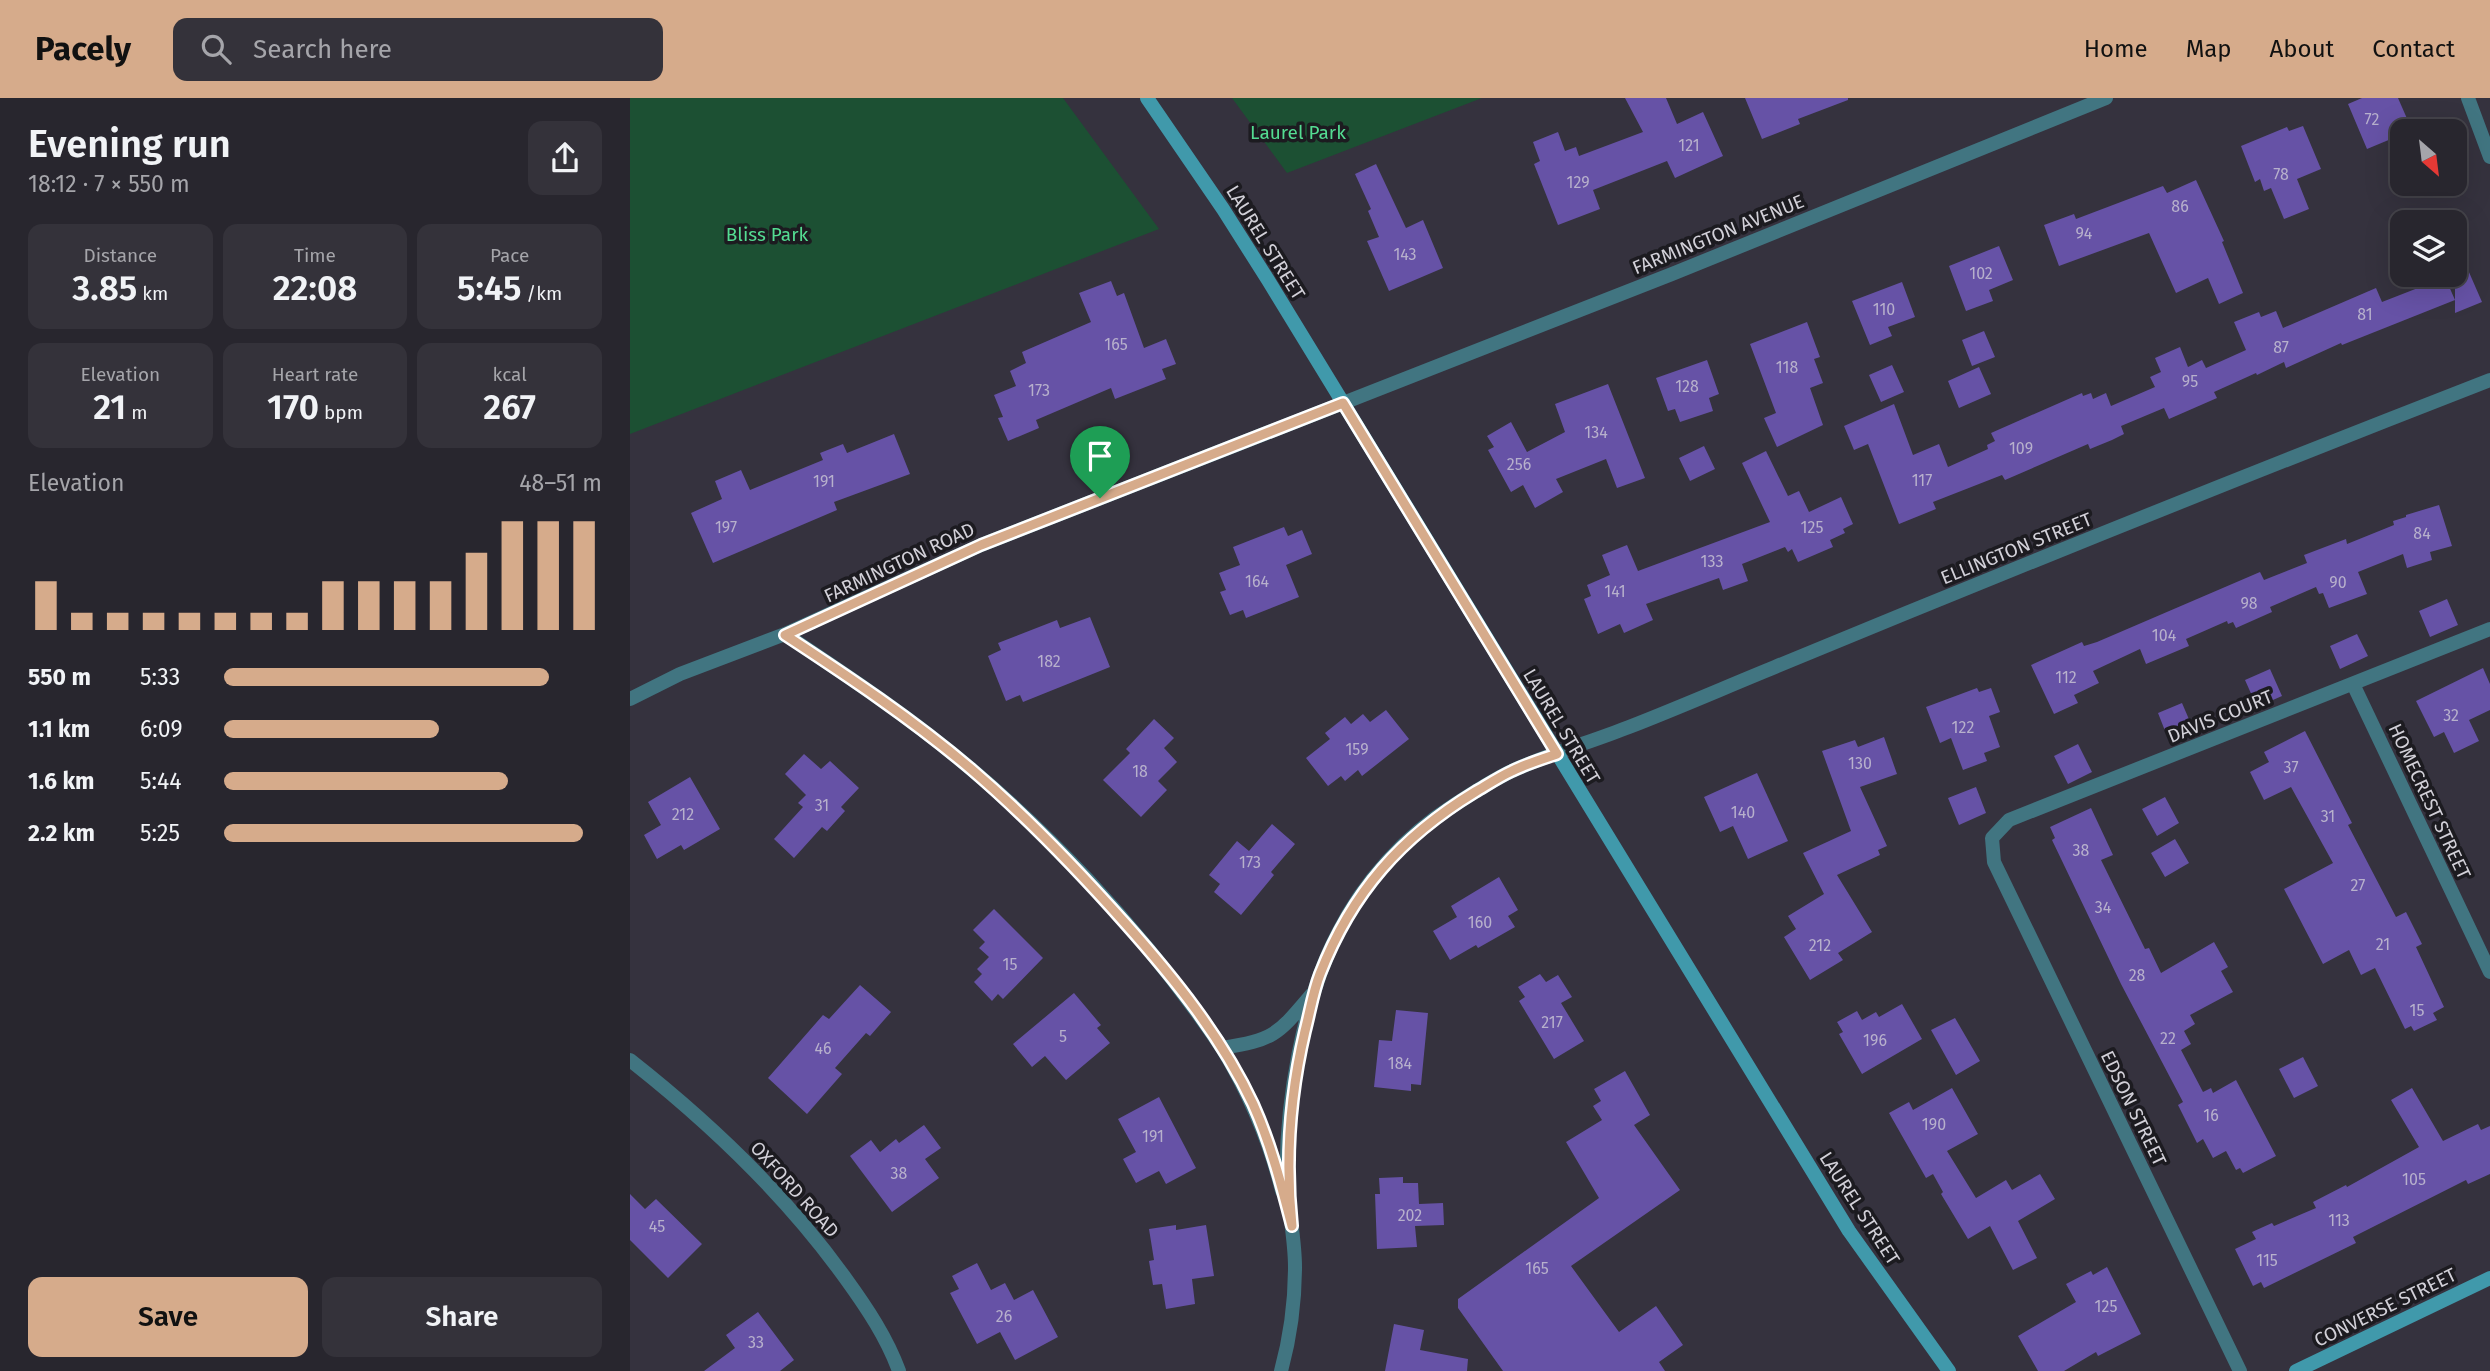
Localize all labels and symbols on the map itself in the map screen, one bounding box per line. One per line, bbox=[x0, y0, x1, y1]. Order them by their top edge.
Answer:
house number: 72 bbox=[2365, 110, 2379, 129]
north arrow bbox=[2390, 119, 2468, 196]
park label: Laurel Park bbox=[1250, 121, 1346, 144]
house number: 121 bbox=[1678, 136, 1700, 155]
house number: 78 bbox=[2273, 165, 2289, 184]
house number: 129 bbox=[1566, 173, 1590, 192]
street label: LAUREL STREET bbox=[1221, 181, 1310, 304]
street label: FARMINGTON AVENUE bbox=[1629, 189, 1807, 279]
house number: 86 bbox=[2171, 197, 2189, 216]
park label: Bliss Park bbox=[726, 223, 808, 246]
house number: 94 bbox=[2076, 224, 2093, 243]
house number: 143 bbox=[1393, 245, 1417, 264]
house number: 102 bbox=[1969, 264, 1993, 283]
house number: 110 bbox=[1873, 300, 1895, 319]
house number: 81 bbox=[2357, 305, 2373, 324]
house number: 165 bbox=[1104, 335, 1128, 354]
house number: 87 bbox=[2273, 338, 2289, 357]
house number: 118 bbox=[1776, 358, 1798, 377]
house number: 95 bbox=[2182, 372, 2198, 391]
house number: 128 bbox=[1675, 377, 1699, 396]
house number: 173 bbox=[1028, 381, 1050, 400]
house number: 134 bbox=[1584, 423, 1608, 442]
pin bbox=[1070, 426, 1130, 498]
house number: 109 bbox=[2009, 439, 2033, 458]
house number: 256 bbox=[1507, 455, 1531, 474]
house number: 117 bbox=[1912, 471, 1932, 490]
house number: 191 bbox=[813, 472, 835, 491]
street label: ELLINGTON STREET bbox=[1937, 508, 2095, 589]
street label: FARMINGTON ROAD bbox=[820, 517, 978, 607]
house number: 197 bbox=[715, 518, 737, 537]
house number: 125 bbox=[1801, 518, 1823, 537]
house number: 84 bbox=[2413, 524, 2431, 543]
house number: 133 bbox=[1701, 552, 1723, 571]
house number: 164 bbox=[1245, 572, 1269, 591]
house number: 90 bbox=[2329, 573, 2347, 592]
house number: 141 bbox=[1604, 582, 1626, 601]
house number: 98 bbox=[2240, 594, 2258, 613]
house number: 104 bbox=[2152, 626, 2177, 645]
house number: 182 bbox=[1037, 652, 1061, 671]
street label: LAUREL STREET bbox=[1518, 664, 1605, 788]
house number: 112 bbox=[2055, 668, 2077, 687]
street label: DAVIS COURT bbox=[2164, 685, 2276, 748]
house number: 32 bbox=[2443, 706, 2459, 725]
house number: 122 bbox=[1952, 718, 1974, 737]
street label: HOMECREST STREET bbox=[2383, 720, 2476, 883]
house number: 159 bbox=[1345, 740, 1369, 759]
house number: 130 bbox=[1848, 754, 1872, 773]
house number: 37 bbox=[2283, 758, 2299, 777]
house number: 18 bbox=[1132, 762, 1148, 781]
house number: 31 bbox=[815, 796, 829, 815]
house number: 140 bbox=[1731, 803, 1755, 822]
house number: 212 bbox=[672, 805, 694, 824]
house number: 31 bbox=[2321, 807, 2335, 826]
house number: 38 bbox=[2073, 841, 2090, 860]
house number: 173 bbox=[1239, 853, 1261, 872]
house number: 27 bbox=[2351, 876, 2365, 895]
house number: 34 bbox=[2095, 898, 2112, 917]
house number: 160 bbox=[1468, 913, 1492, 932]
house number: 21 bbox=[2376, 935, 2390, 954]
house number: 212 bbox=[1809, 936, 1831, 955]
house number: 15 bbox=[1003, 955, 1017, 974]
house number: 28 bbox=[2129, 966, 2146, 985]
house number: 15 bbox=[2410, 1001, 2424, 1020]
house number: 217 bbox=[1541, 1013, 1563, 1032]
house number: 5 bbox=[1059, 1027, 1067, 1046]
house number: 22 bbox=[2160, 1029, 2176, 1048]
house number: 196 bbox=[1863, 1031, 1887, 1050]
house number: 46 bbox=[814, 1039, 832, 1058]
street label: EDSON STREET bbox=[2096, 1047, 2171, 1170]
house number: 184 bbox=[1388, 1054, 1413, 1073]
house number: 16 bbox=[2203, 1106, 2219, 1125]
house number: 190 bbox=[1922, 1115, 1946, 1134]
house number: 191 bbox=[1142, 1127, 1164, 1146]
street label: OXFORD ROAD bbox=[745, 1137, 844, 1242]
street label: LAUREL STREET bbox=[1814, 1147, 1905, 1269]
house number: 38 bbox=[891, 1164, 908, 1183]
house number: 105 bbox=[2402, 1170, 2426, 1189]
house number: 202 bbox=[1398, 1206, 1422, 1225]
house number: 113 bbox=[2328, 1211, 2350, 1230]
house number: 45 bbox=[649, 1217, 665, 1236]
house number: 115 bbox=[2256, 1251, 2278, 1270]
house number: 165 bbox=[1525, 1259, 1549, 1278]
street label: CONVERSE STREET bbox=[2310, 1263, 2460, 1352]
house number: 125 bbox=[2095, 1297, 2117, 1316]
house number: 26 bbox=[996, 1307, 1012, 1326]
house number: 33 bbox=[748, 1333, 764, 1352]

